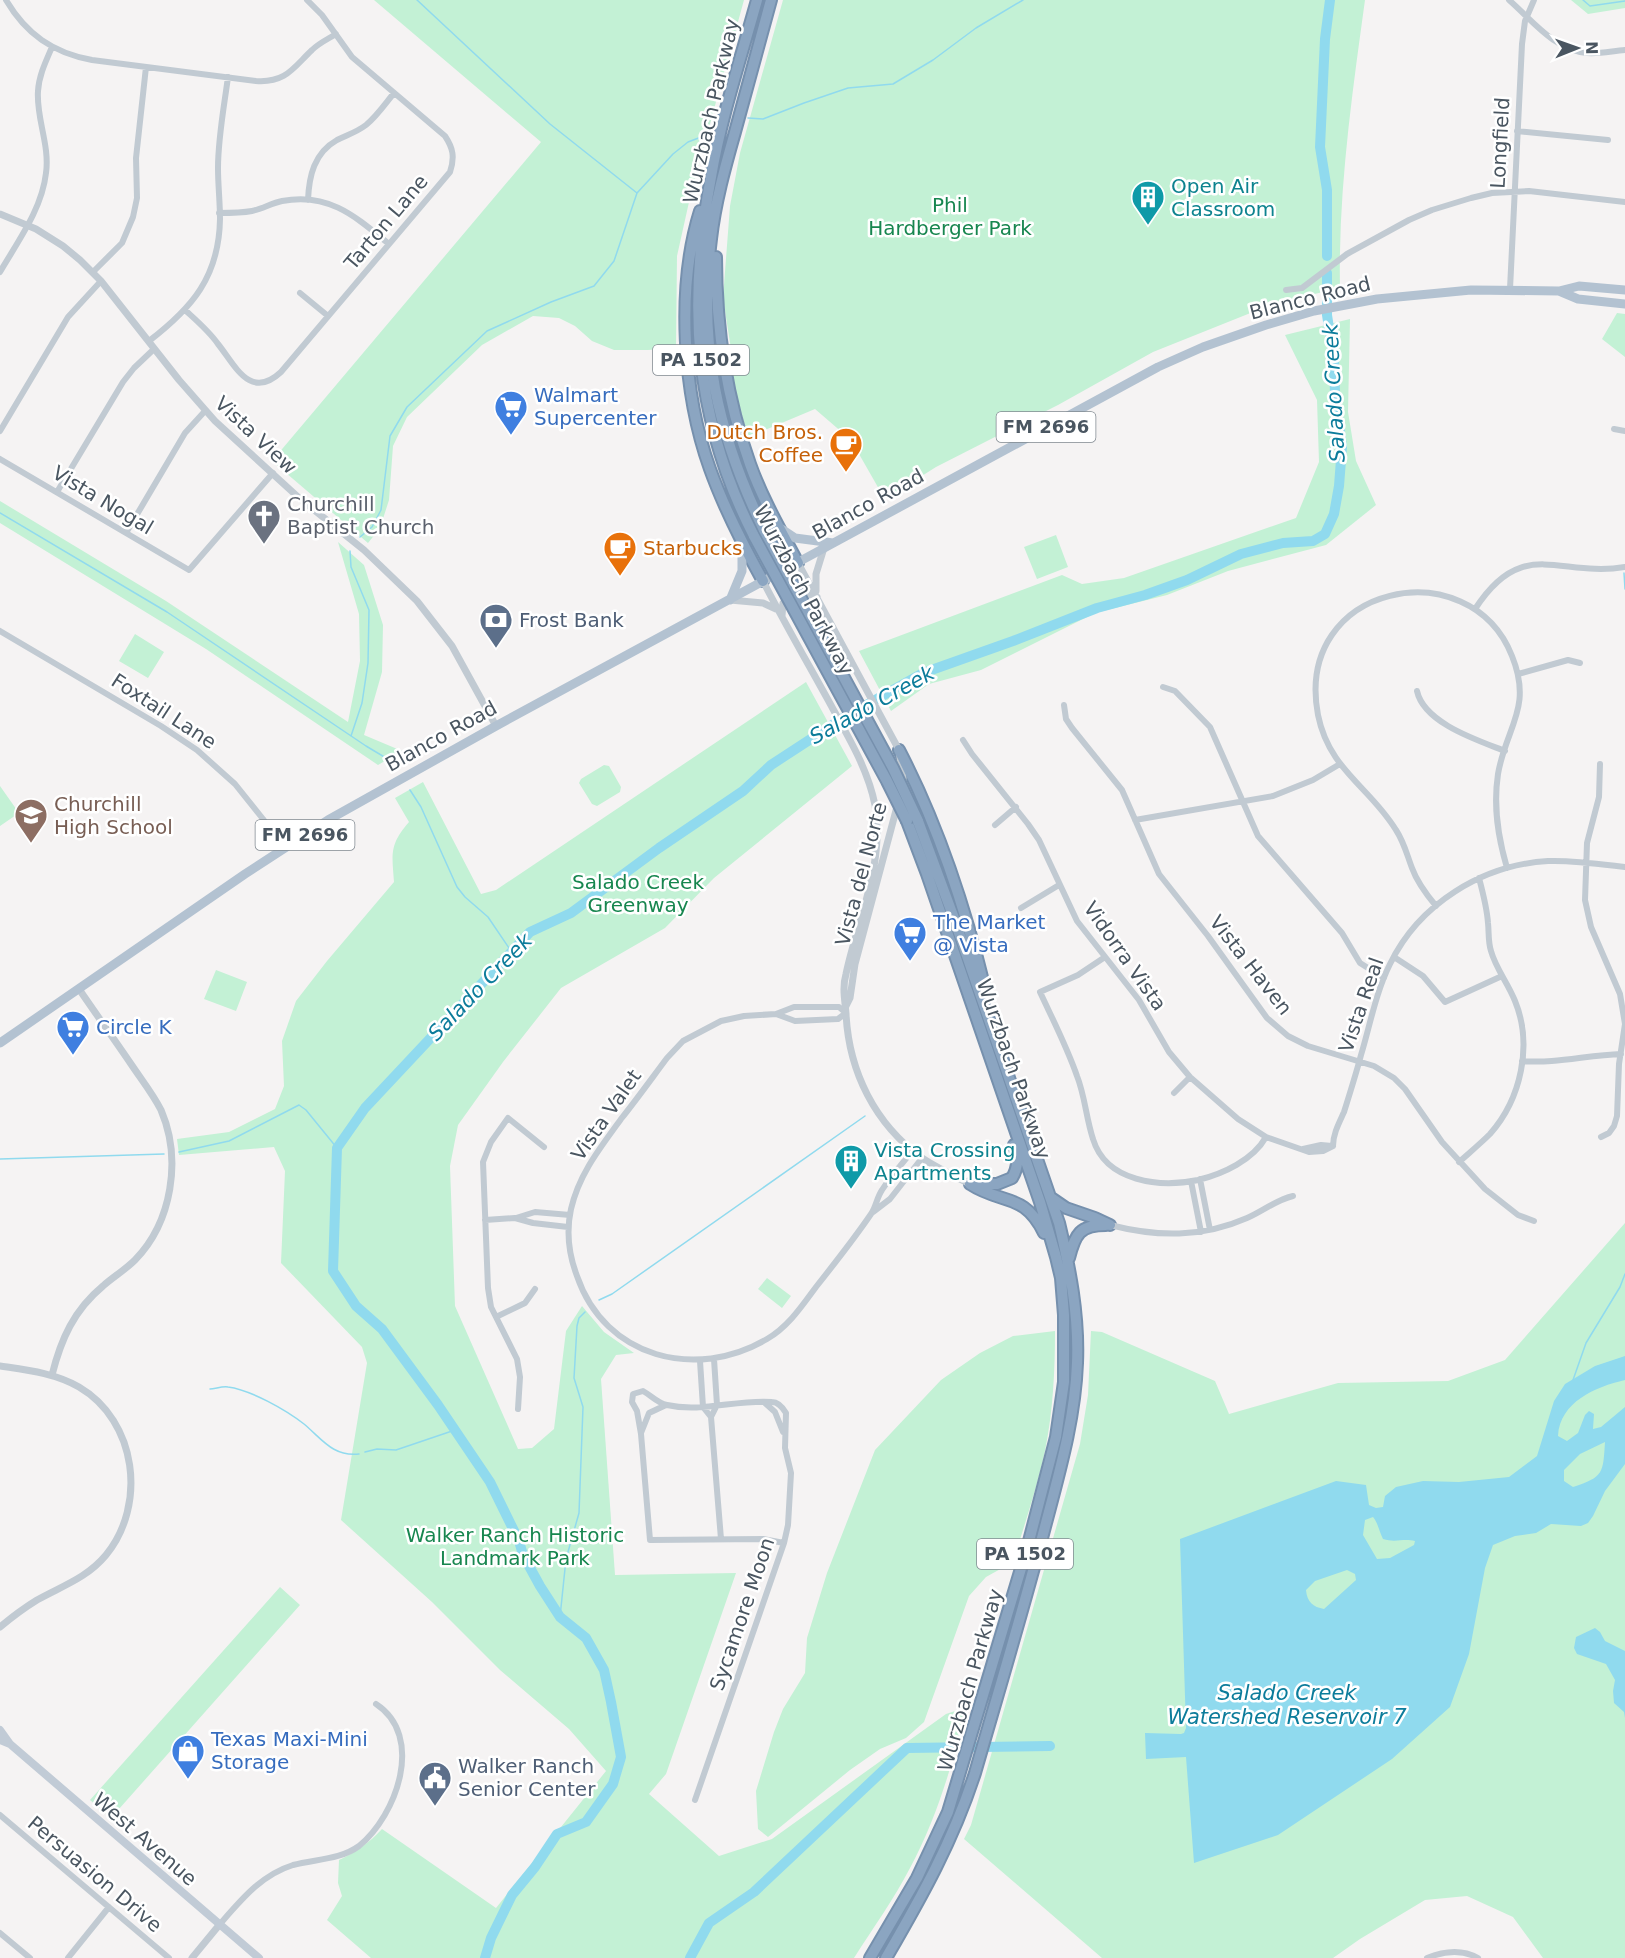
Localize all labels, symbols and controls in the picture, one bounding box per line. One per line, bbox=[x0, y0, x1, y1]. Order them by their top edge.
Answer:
street label: Wurzbach Parkway bbox=[678, 16, 744, 206]
north arrow bbox=[1547, 18, 1607, 78]
text: N bbox=[1582, 41, 1601, 55]
street label: Longfield bbox=[1486, 97, 1514, 189]
street label: Tarton Lane bbox=[339, 170, 433, 275]
place label: Open Air Classroom bbox=[1171, 174, 1275, 221]
building icon: Open Air Classroom bbox=[1130, 179, 1166, 226]
park label: Phil Hardberger Park bbox=[868, 193, 1032, 240]
street label: Blanco Road bbox=[1247, 271, 1373, 325]
water label: Salado Creek bbox=[1318, 322, 1350, 463]
road number: PA 1502 bbox=[653, 345, 749, 375]
place label: Walmart Supercenter bbox=[534, 383, 657, 430]
supermarket icon: Walmart Supercenter bbox=[493, 389, 529, 436]
street label: Vista View bbox=[210, 391, 302, 479]
road number: FM 2696 bbox=[996, 412, 1096, 442]
place label: Dutch Bros. Coffee bbox=[707, 420, 823, 467]
cafe icon: Dutch Bros. Coffee bbox=[828, 426, 864, 473]
street label: Vista Nogal bbox=[48, 461, 158, 539]
street label: Blanco Road bbox=[808, 463, 928, 545]
place label: Churchill Baptist Church bbox=[287, 492, 434, 539]
church icon: Churchill Baptist Church bbox=[246, 498, 282, 545]
street label: Wurzbach Parkway bbox=[749, 501, 859, 679]
cafe icon: Starbucks bbox=[602, 530, 638, 577]
place label: Starbucks bbox=[643, 536, 742, 560]
bank icon: Frost Bank bbox=[478, 602, 514, 649]
place label: Frost Bank bbox=[519, 608, 624, 632]
water label: Salado Creek bbox=[805, 660, 939, 749]
street label: Foxtail Lane bbox=[107, 668, 221, 754]
street label: Blanco Road bbox=[381, 695, 501, 777]
place label: Churchill High School bbox=[54, 792, 173, 839]
school or university icon: Churchill High School bbox=[13, 797, 49, 844]
street label: Vista del Norte bbox=[830, 799, 892, 949]
road number: FM 2696 bbox=[256, 820, 354, 850]
park label: Salado Creek Greenway bbox=[572, 870, 704, 917]
street label: Vidorra Vista bbox=[1079, 897, 1171, 1015]
place label: The Market @ Vista bbox=[932, 910, 1045, 957]
street label: Vista Haven bbox=[1205, 910, 1297, 1020]
supermarket icon: The Market @ Vista bbox=[892, 915, 928, 962]
water label: Salado Creek bbox=[423, 928, 538, 1045]
street label: Vista Real bbox=[1334, 954, 1388, 1056]
street label: Wurzbach Parkway bbox=[972, 976, 1056, 1162]
supermarket icon: Circle K bbox=[55, 1009, 91, 1056]
place label: Circle K bbox=[96, 1015, 173, 1039]
street label: Vista Valet bbox=[566, 1065, 646, 1165]
place label: Vista Crossing Apartments bbox=[874, 1138, 1015, 1185]
building icon: Vista Crossing Apartments bbox=[833, 1143, 869, 1190]
park label: Walker Ranch Historic Landmark Park bbox=[406, 1523, 624, 1570]
street label: Sycamore Moon bbox=[705, 1534, 779, 1694]
road number: PA 1502 bbox=[977, 1539, 1073, 1569]
street label: Wurzbach Parkway bbox=[932, 1586, 1008, 1774]
water label: Salado Creek Watershed Reservoir 7 bbox=[1167, 1681, 1407, 1729]
place label: Texas Maxi-Mini Storage bbox=[210, 1727, 368, 1774]
shop icon: Texas Maxi-Mini Storage bbox=[170, 1733, 206, 1780]
place label: Walker Ranch Senior Center bbox=[458, 1754, 596, 1801]
public building icon: Walker Ranch Senior Center bbox=[417, 1760, 453, 1807]
street label: West Avenue bbox=[88, 1787, 202, 1891]
street label: Persuasion Drive bbox=[23, 1811, 167, 1937]

